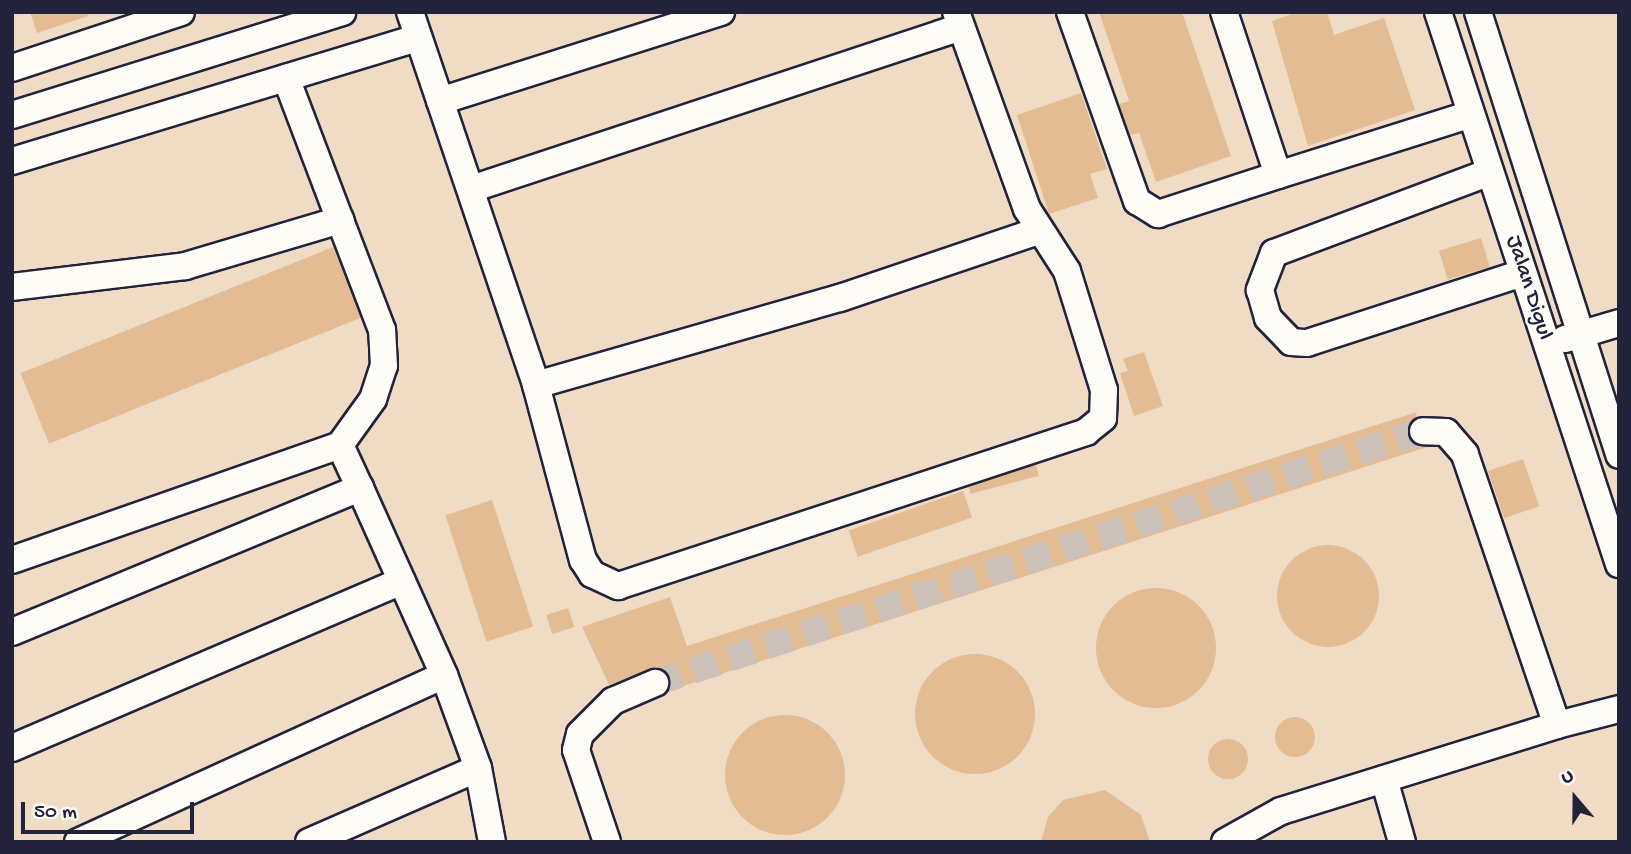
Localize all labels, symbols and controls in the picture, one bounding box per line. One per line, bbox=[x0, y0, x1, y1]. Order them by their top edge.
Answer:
street label: Jalan Digul bbox=[1498, 232, 1558, 344]
north arrow bbox=[1540, 763, 1610, 833]
text: U bbox=[1559, 765, 1577, 790]
scale bar bbox=[24, 788, 198, 832]
text: 50 m bbox=[34, 801, 77, 826]

